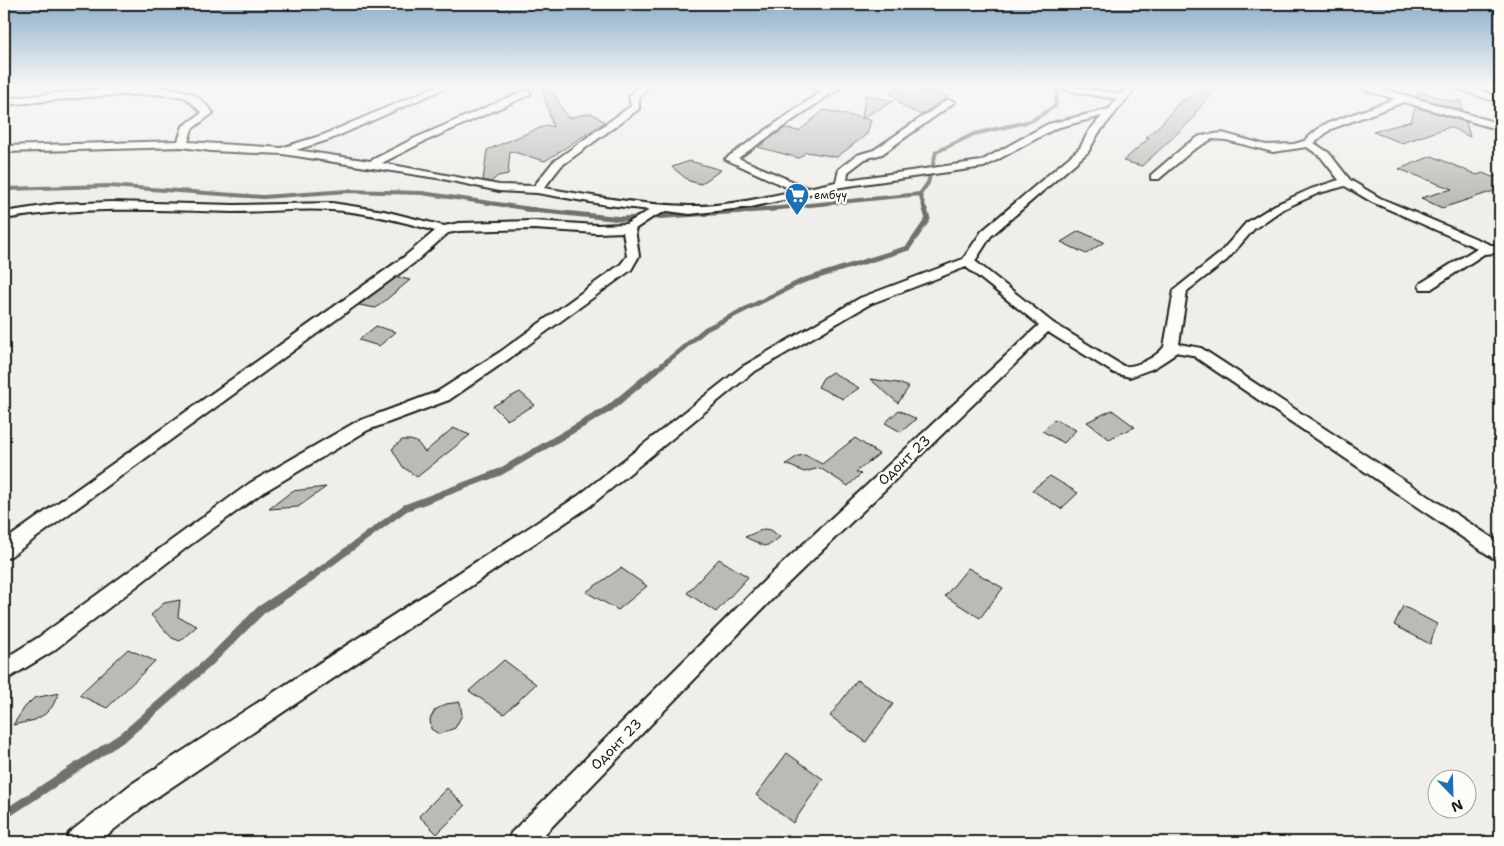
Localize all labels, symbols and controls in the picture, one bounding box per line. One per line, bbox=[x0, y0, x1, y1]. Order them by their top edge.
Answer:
supermarket icon: ембүү bbox=[784, 182, 810, 216]
place label: ембүү bbox=[814, 188, 847, 203]
street label: Одонт 23 bbox=[874, 431, 934, 489]
street label: Одонт 23 bbox=[586, 714, 646, 774]
north arrow bbox=[1426, 768, 1476, 818]
text: N bbox=[1448, 796, 1466, 816]

